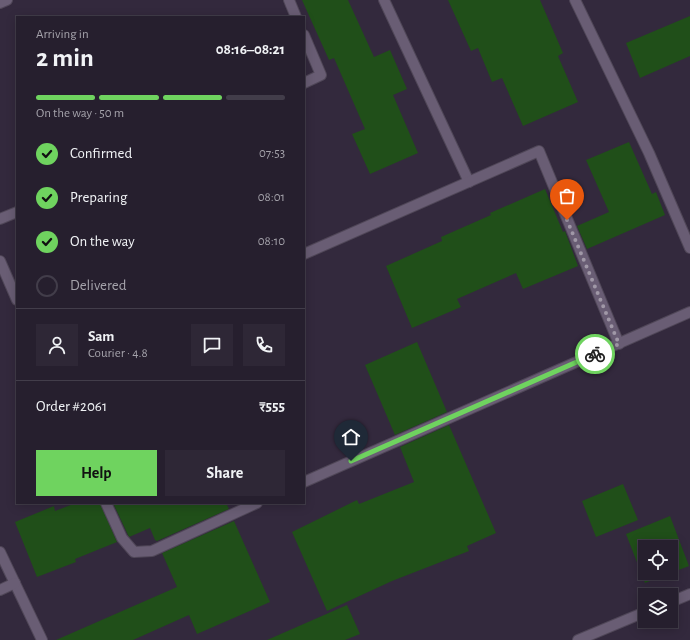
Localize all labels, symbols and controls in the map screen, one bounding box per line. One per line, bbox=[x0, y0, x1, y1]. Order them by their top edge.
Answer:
text: Arriving in bbox=[36, 28, 89, 41]
text: 08:16–08:21 bbox=[216, 42, 285, 57]
text: 2 min bbox=[36, 45, 94, 71]
text: On the way · 50 m bbox=[36, 107, 124, 120]
icon: check bbox=[36, 143, 58, 165]
text: Confirmed bbox=[70, 146, 132, 161]
text: 07:53 bbox=[259, 147, 285, 160]
pin bbox=[550, 179, 584, 220]
icon: bag bbox=[556, 185, 578, 207]
icon: check bbox=[36, 187, 58, 209]
text: Preparing bbox=[70, 190, 127, 205]
text: 08:01 bbox=[258, 191, 285, 204]
icon: check bbox=[36, 231, 58, 253]
text: On the way bbox=[70, 234, 135, 249]
text: 08:10 bbox=[258, 235, 285, 248]
text: Delivered bbox=[70, 278, 127, 293]
button: person bbox=[36, 324, 78, 366]
button: chat bbox=[191, 324, 233, 366]
button: phone bbox=[243, 324, 285, 366]
text: Sam bbox=[88, 329, 114, 344]
courier bbox=[575, 334, 615, 374]
icon: bike bbox=[584, 343, 606, 365]
text: Courier · 4.8 bbox=[88, 347, 148, 360]
text: Order #2061 bbox=[36, 399, 107, 414]
text: ₹555 bbox=[259, 399, 285, 414]
pin bbox=[334, 420, 368, 461]
icon: home bbox=[340, 426, 362, 448]
button: Help bbox=[36, 450, 157, 496]
button: Share bbox=[165, 450, 285, 496]
map controls bbox=[638, 540, 678, 628]
button: locate bbox=[638, 540, 678, 580]
button: layers bbox=[638, 588, 678, 628]

